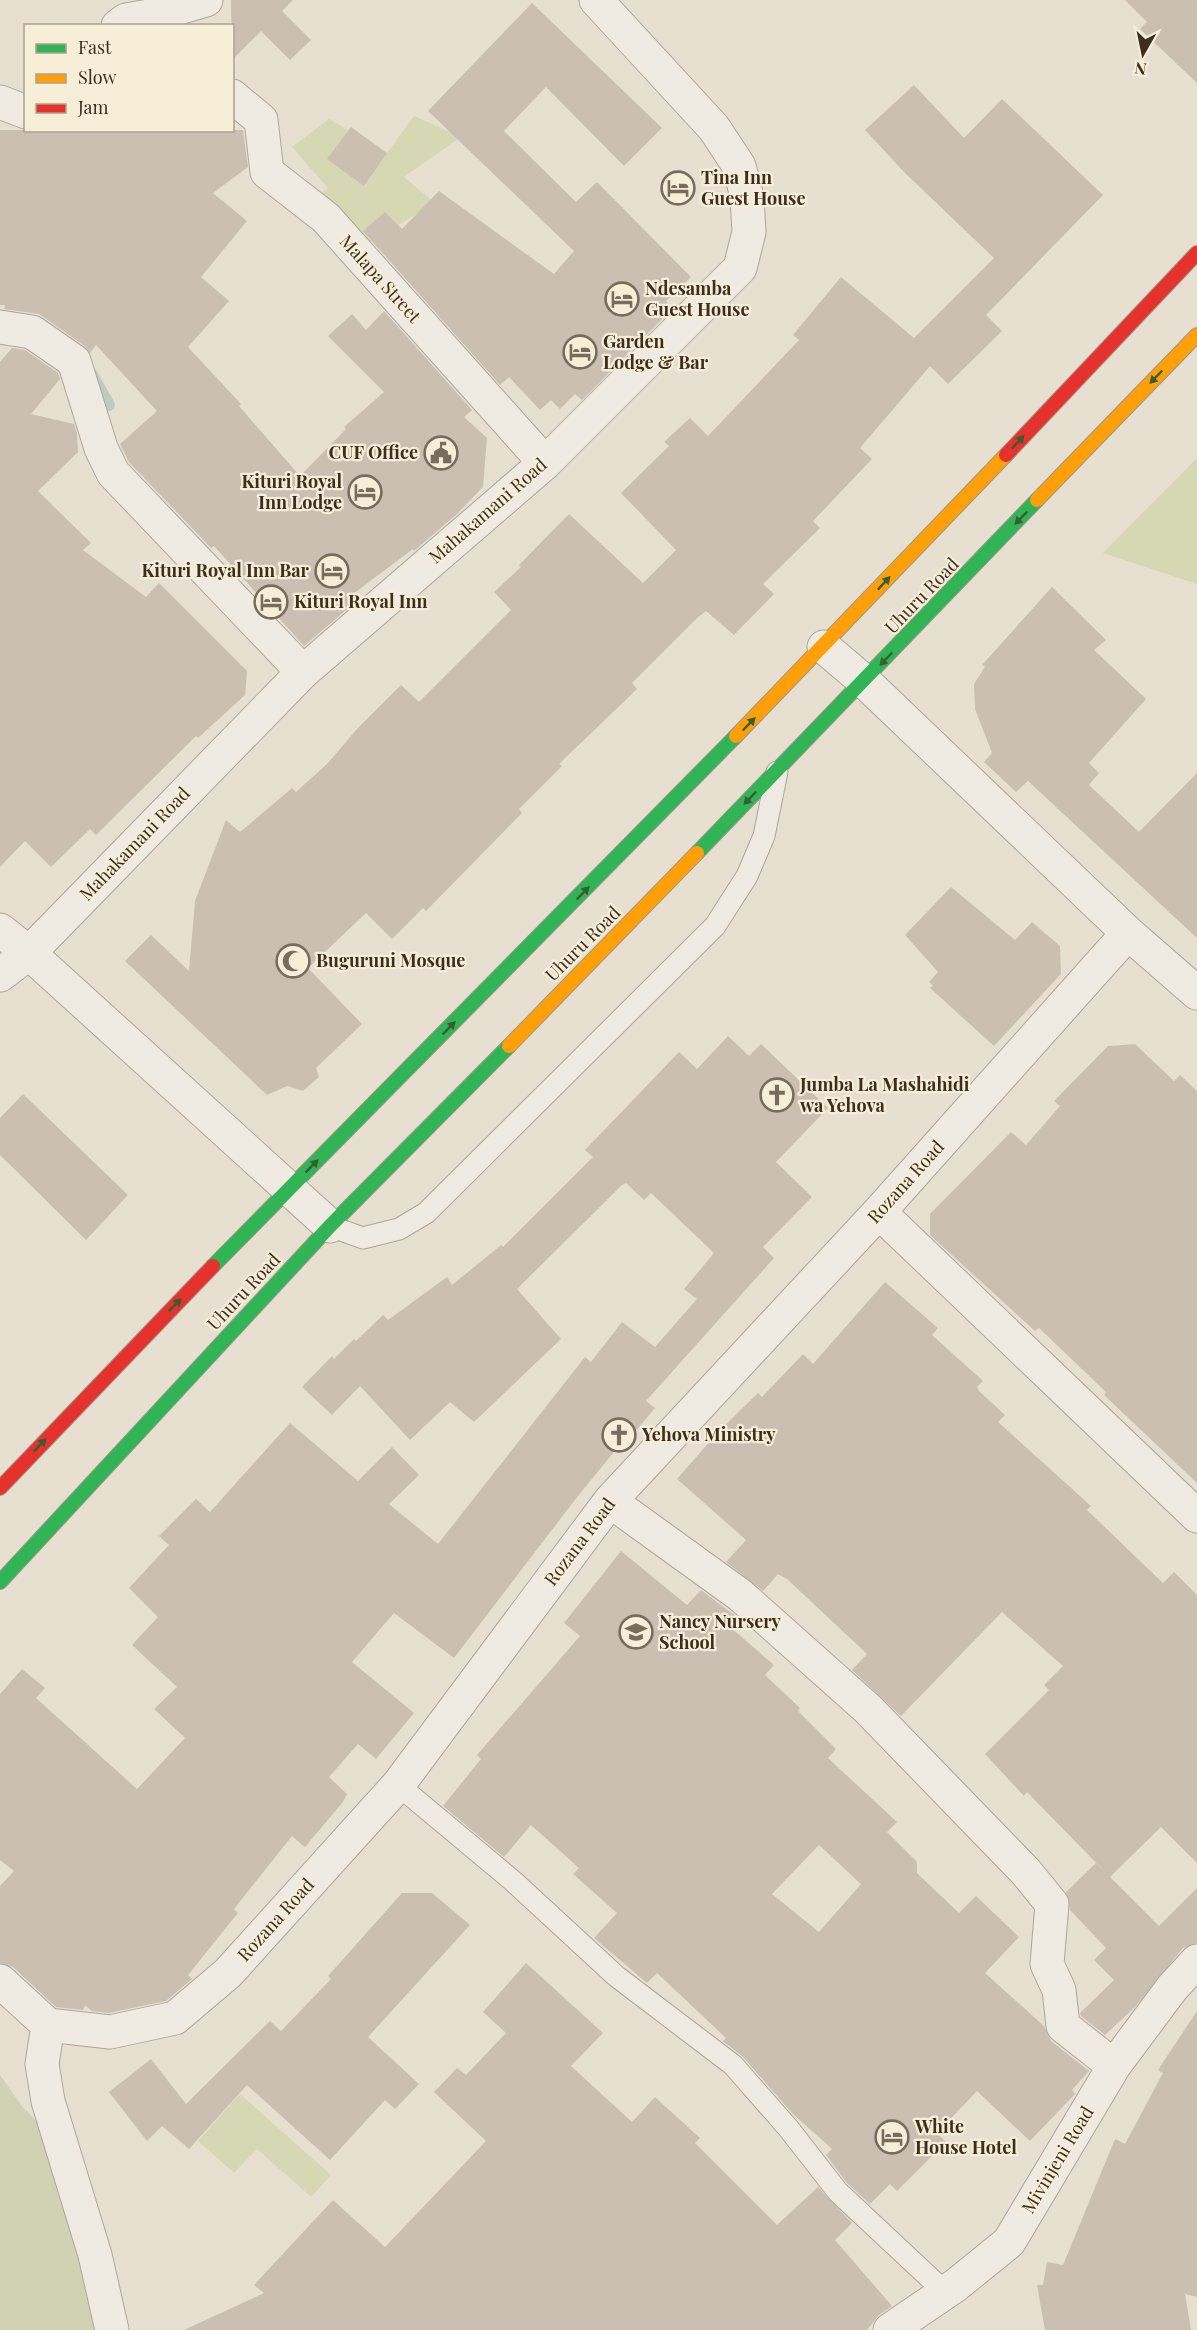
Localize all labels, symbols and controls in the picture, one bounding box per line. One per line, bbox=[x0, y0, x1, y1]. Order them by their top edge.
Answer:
legend bbox=[24, 24, 234, 132]
north arrow bbox=[1113, 24, 1173, 84]
text: Fast bbox=[78, 35, 112, 59]
text: N bbox=[1133, 58, 1148, 81]
text: Slow bbox=[78, 65, 116, 89]
text: Jam bbox=[77, 95, 108, 119]
place label: Tina Inn Guest House bbox=[701, 165, 805, 210]
hotel icon: Tina Inn Guest House bbox=[660, 170, 696, 206]
street label: Malapa Street bbox=[335, 229, 427, 328]
place label: Ndesamba Guest House bbox=[645, 276, 749, 321]
hotel icon: Ndesamba Guest House bbox=[604, 281, 640, 317]
place label: Garden Lodge & Bar bbox=[603, 329, 709, 374]
hotel icon: Garden Lodge & Bar bbox=[562, 334, 598, 370]
one-way arrow bbox=[1150, 370, 1164, 384]
public building icon: CUF Office bbox=[423, 435, 459, 471]
one-way arrow bbox=[1011, 435, 1025, 449]
place label: CUF Office bbox=[328, 440, 418, 464]
street label: Mahakamani Road bbox=[423, 452, 552, 568]
place label: Kituri Royal Inn Lodge bbox=[242, 469, 342, 514]
hotel icon: Kituri Royal Inn Lodge bbox=[347, 474, 383, 510]
one-way arrow bbox=[1015, 510, 1029, 524]
street label: Uhuru Road bbox=[879, 552, 964, 639]
hotel icon: Kituri Royal Inn Bar bbox=[314, 553, 350, 589]
place label: Kituri Royal Inn Bar bbox=[141, 558, 310, 582]
one-way arrow bbox=[877, 576, 891, 591]
hotel icon: Kituri Royal Inn bbox=[253, 584, 289, 620]
place label: Kituri Royal Inn bbox=[294, 589, 428, 613]
one-way arrow bbox=[880, 651, 894, 665]
one-way arrow bbox=[741, 717, 755, 731]
street label: Mahakamani Road bbox=[74, 781, 195, 905]
one-way arrow bbox=[744, 791, 758, 805]
one-way arrow bbox=[576, 885, 590, 900]
street label: Uhuru Road bbox=[540, 900, 625, 986]
mosque icon: Buguruni Mosque bbox=[275, 943, 311, 979]
place label: Buguruni Mosque bbox=[316, 948, 465, 972]
one-way arrow bbox=[442, 1021, 456, 1035]
place label: Jumba La Mashahidi wa Yehova bbox=[799, 1072, 970, 1117]
church icon: Jumba La Mashahidi wa Yehova bbox=[759, 1077, 795, 1113]
street label: Rozana Road bbox=[862, 1134, 949, 1228]
one-way arrow bbox=[305, 1158, 319, 1173]
street label: Uhuru Road bbox=[201, 1247, 285, 1335]
one-way arrow bbox=[168, 1297, 182, 1312]
church icon: Yehova Ministry bbox=[601, 1417, 637, 1453]
place label: Yehova Ministry bbox=[641, 1422, 776, 1446]
one-way arrow bbox=[33, 1438, 47, 1453]
street label: Rozana Road bbox=[538, 1492, 620, 1590]
place label: Nancy Nursery School bbox=[659, 1609, 782, 1654]
school or university icon: Nancy Nursery School bbox=[618, 1614, 654, 1650]
street label: Rozana Road bbox=[232, 1872, 319, 1966]
street label: Mivinjeni Road bbox=[1016, 2101, 1099, 2218]
place label: White House Hotel bbox=[914, 2114, 1017, 2159]
hotel icon: White House Hotel bbox=[874, 2119, 910, 2155]

